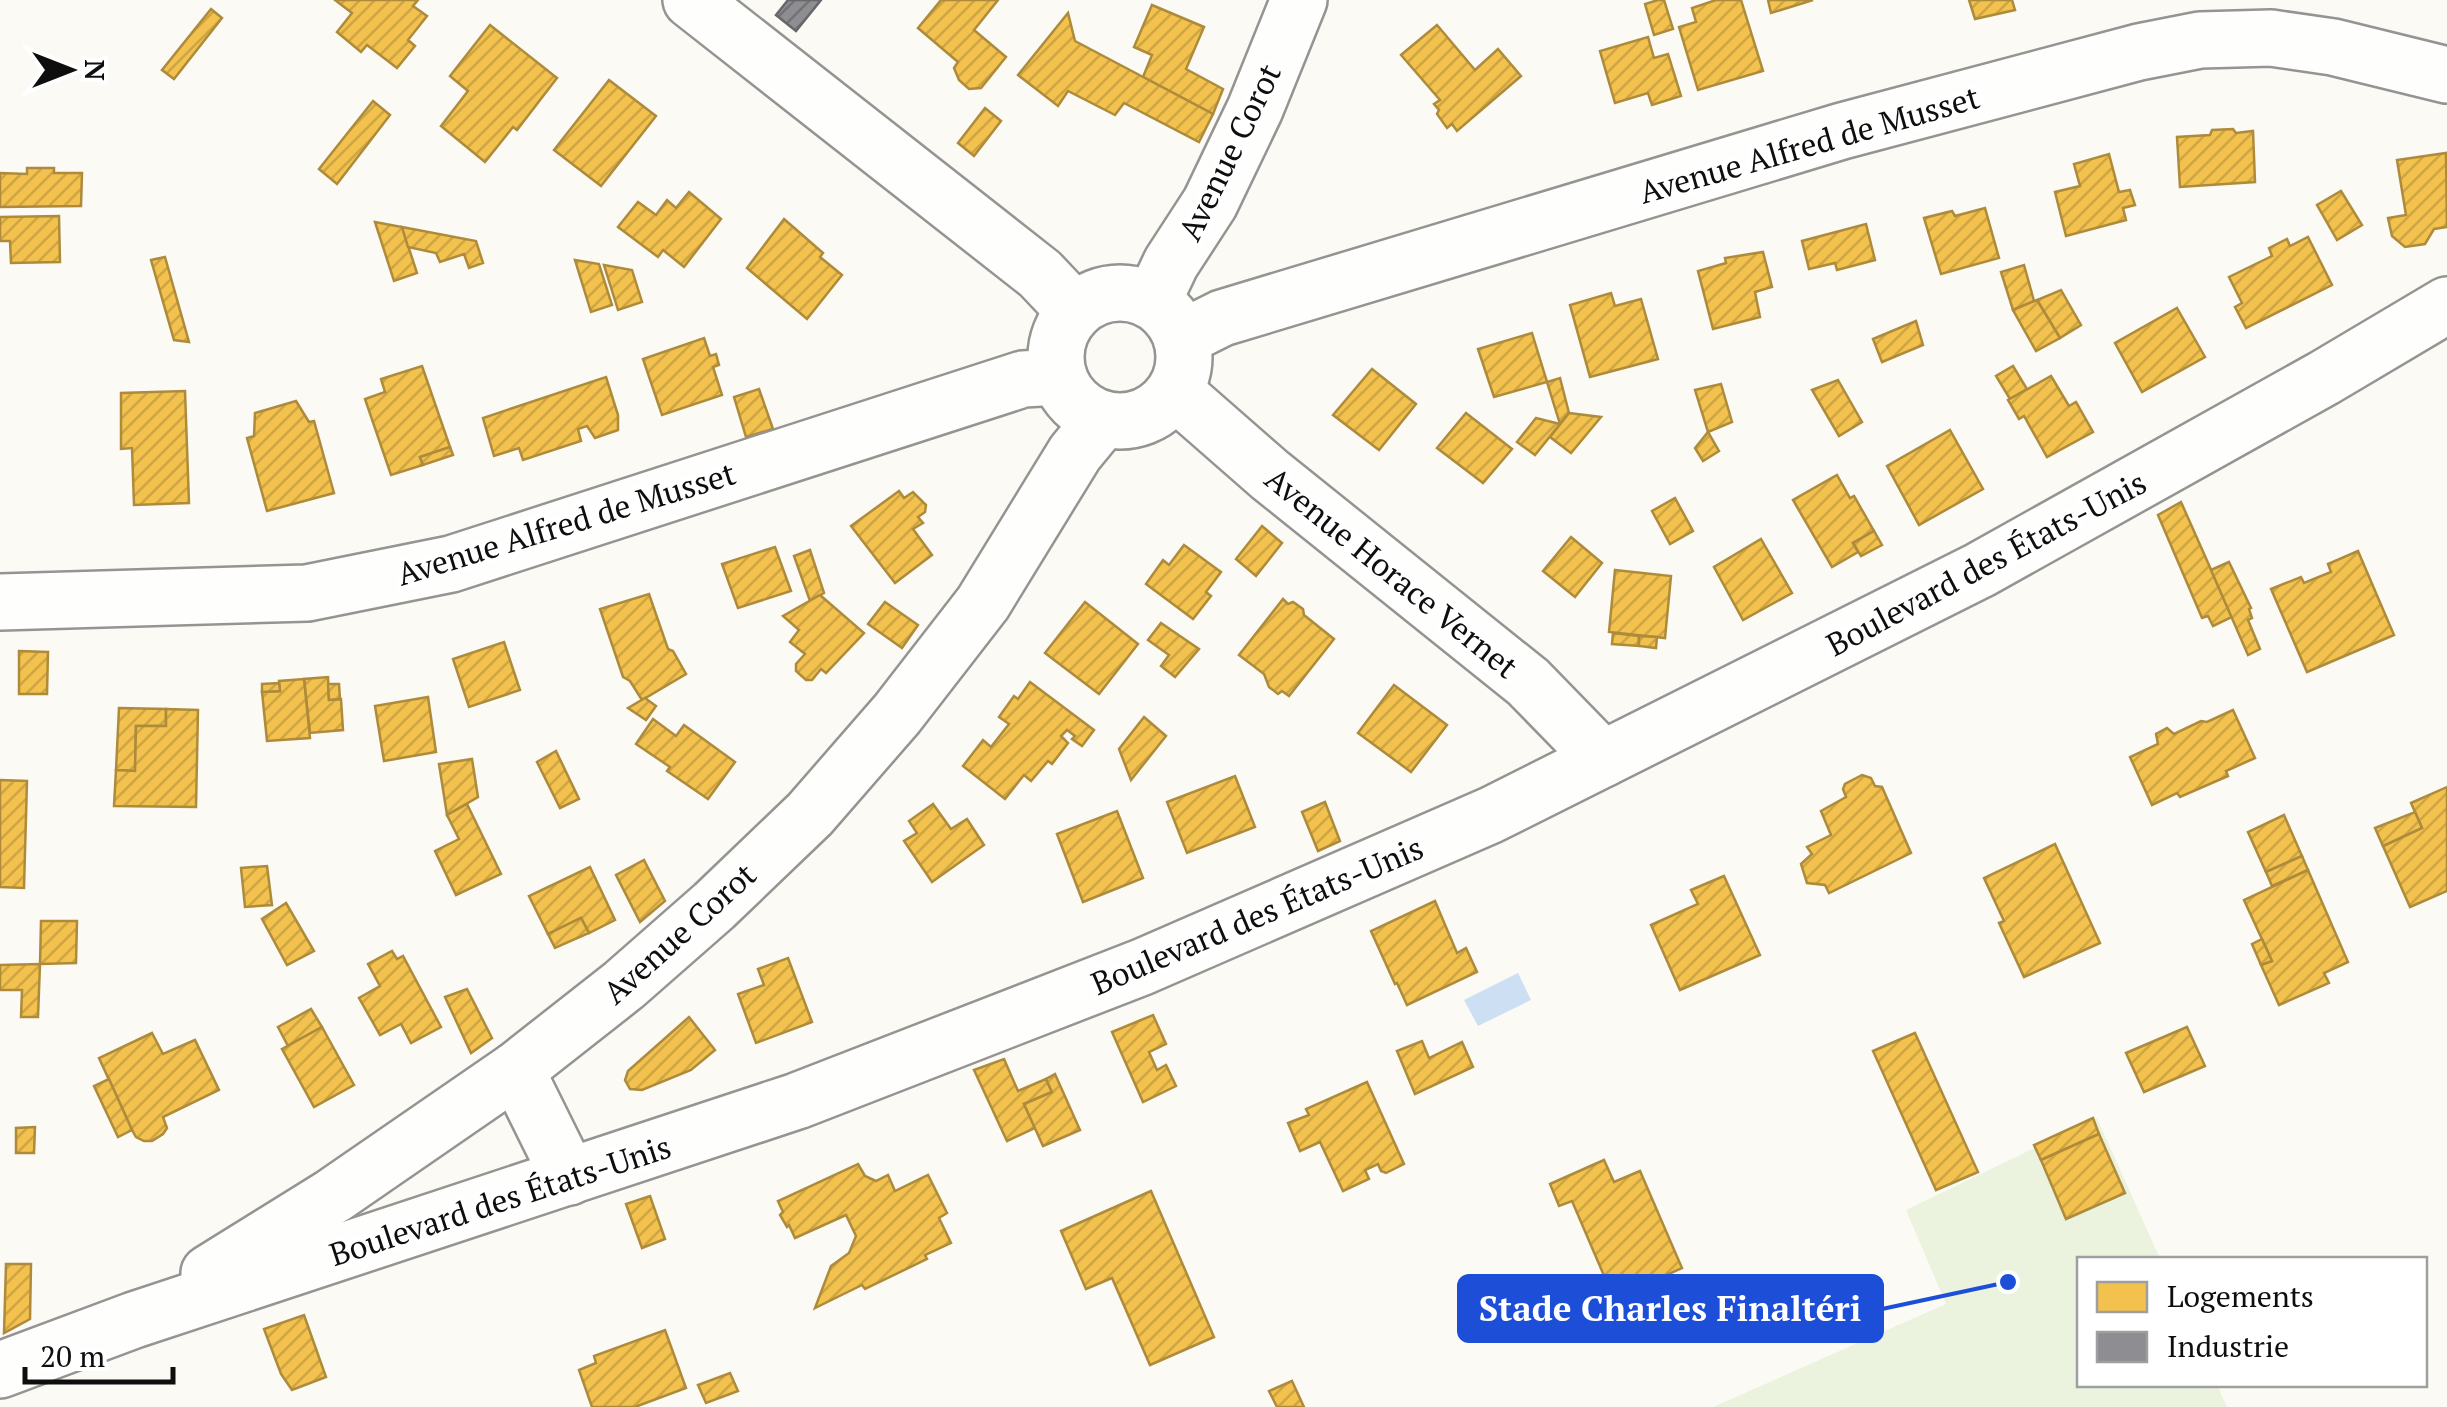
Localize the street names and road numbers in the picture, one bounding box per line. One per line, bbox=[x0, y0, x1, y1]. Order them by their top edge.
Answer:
street label: Avenue Corot bbox=[1168, 57, 1290, 247]
street label: Avenue Alfred de Musset bbox=[1634, 75, 1984, 213]
street label: Avenue Alfred de Musset bbox=[392, 451, 740, 594]
street label: Avenue Horace Vernet bbox=[1257, 457, 1527, 687]
street label: Boulevard des États-Unis bbox=[1819, 461, 2153, 665]
street label: Boulevard des États-Unis bbox=[1085, 826, 1429, 1004]
street label: Avenue Corot bbox=[594, 853, 764, 1013]
street label: Boulevard des États-Unis bbox=[324, 1125, 676, 1275]

